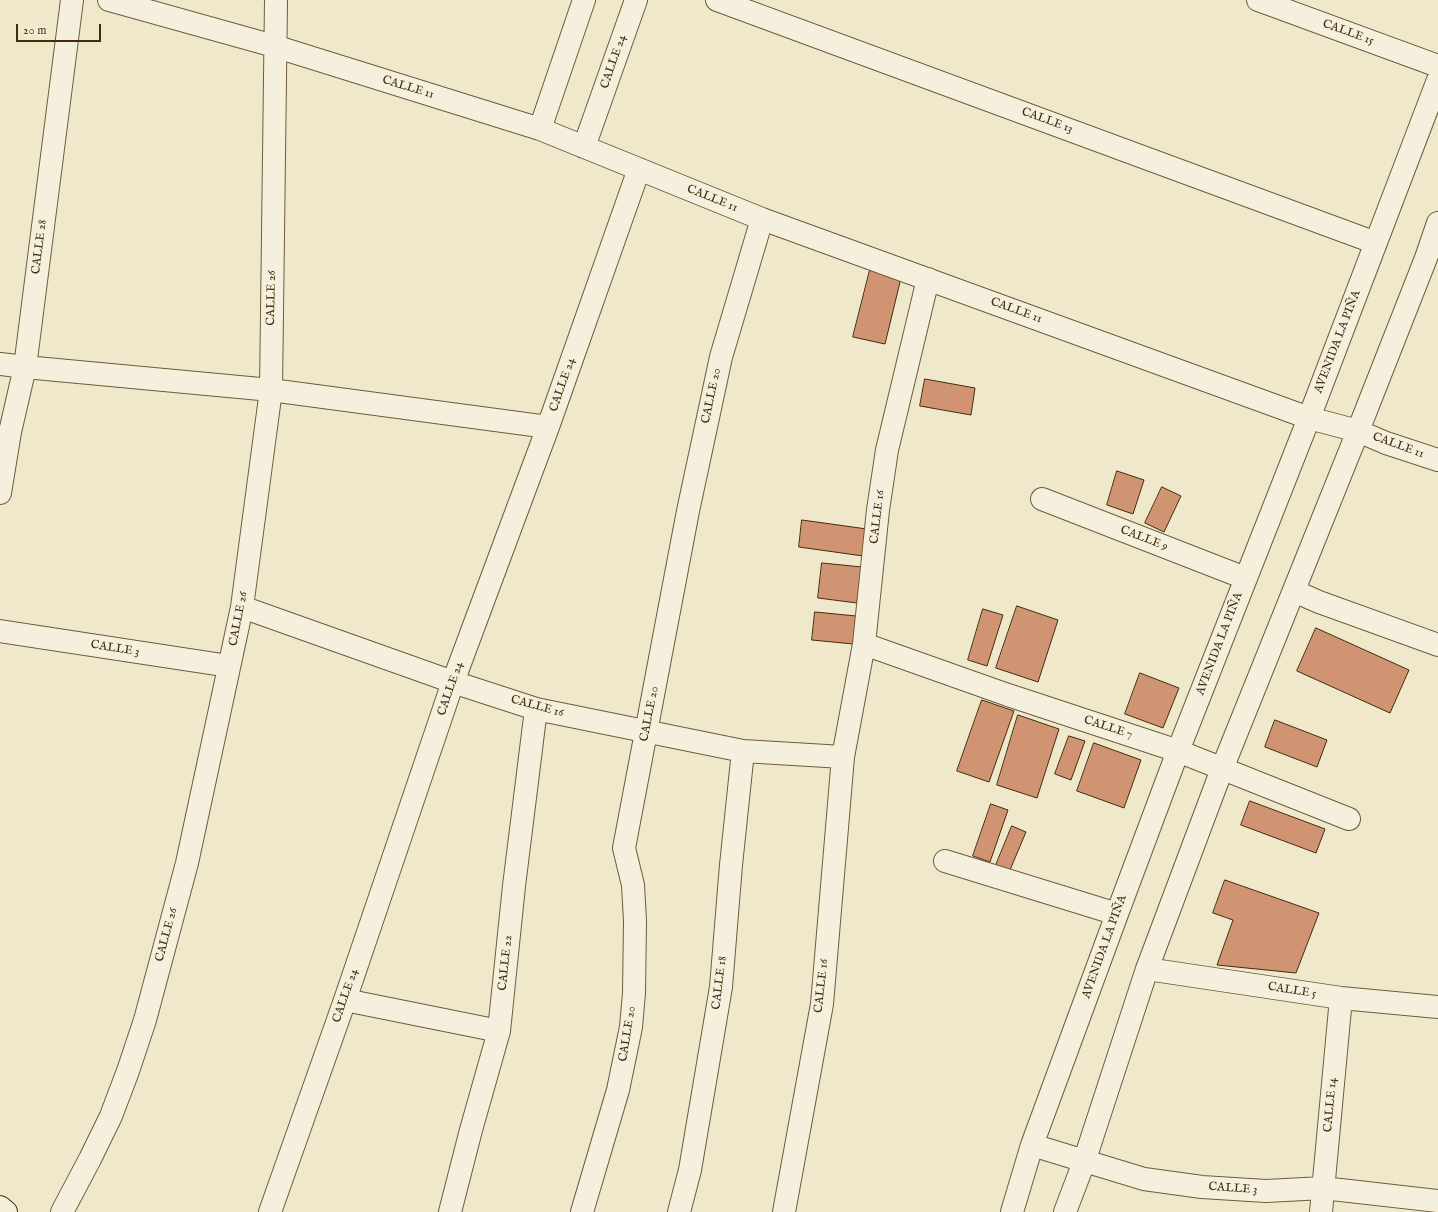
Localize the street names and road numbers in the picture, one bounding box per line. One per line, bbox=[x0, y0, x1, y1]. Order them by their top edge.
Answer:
street label: CALLE 15 bbox=[1320, 17, 1376, 49]
street label: CALLE 24 bbox=[598, 33, 630, 91]
street label: CALLE 11 bbox=[380, 73, 436, 103]
street label: CALLE 13 bbox=[1019, 105, 1075, 137]
street label: CALLE 11 bbox=[684, 182, 740, 216]
street label: CALLE 28 bbox=[30, 219, 50, 275]
street label: CALLE 26 bbox=[264, 270, 280, 326]
street label: AVENIDA LA PIÑA bbox=[1312, 289, 1364, 395]
street label: CALLE 11 bbox=[988, 295, 1044, 327]
street label: CALLE 24 bbox=[547, 356, 579, 414]
street label: CALLE 20 bbox=[699, 367, 725, 425]
street label: CALLE 11 bbox=[1370, 430, 1426, 462]
street label: CALLE 16 bbox=[868, 489, 888, 545]
street label: CALLE 9 bbox=[1118, 523, 1170, 555]
street label: CALLE 26 bbox=[227, 590, 251, 648]
street label: AVENIDA LA PIÑA bbox=[1194, 591, 1246, 697]
street label: CALLE 3 bbox=[90, 638, 140, 660]
street label: CALLE 24 bbox=[435, 660, 467, 718]
street label: CALLE 20 bbox=[638, 685, 662, 743]
street label: CALLE 16 bbox=[509, 693, 565, 721]
street label: CALLE 7 bbox=[1082, 713, 1134, 743]
street label: AVENIDA LA PIÑA bbox=[1080, 893, 1130, 1001]
street label: CALLE 26 bbox=[153, 906, 181, 964]
street label: CALLE 22 bbox=[496, 934, 516, 992]
street label: CALLE 18 bbox=[710, 955, 730, 1011]
street label: CALLE 16 bbox=[812, 958, 832, 1014]
street label: CALLE 24 bbox=[330, 967, 362, 1025]
street label: CALLE 5 bbox=[1267, 980, 1317, 1002]
street label: CALLE 20 bbox=[616, 1005, 640, 1063]
street label: CALLE 14 bbox=[1321, 1077, 1341, 1133]
street label: CALLE 3 bbox=[1208, 1180, 1258, 1198]

